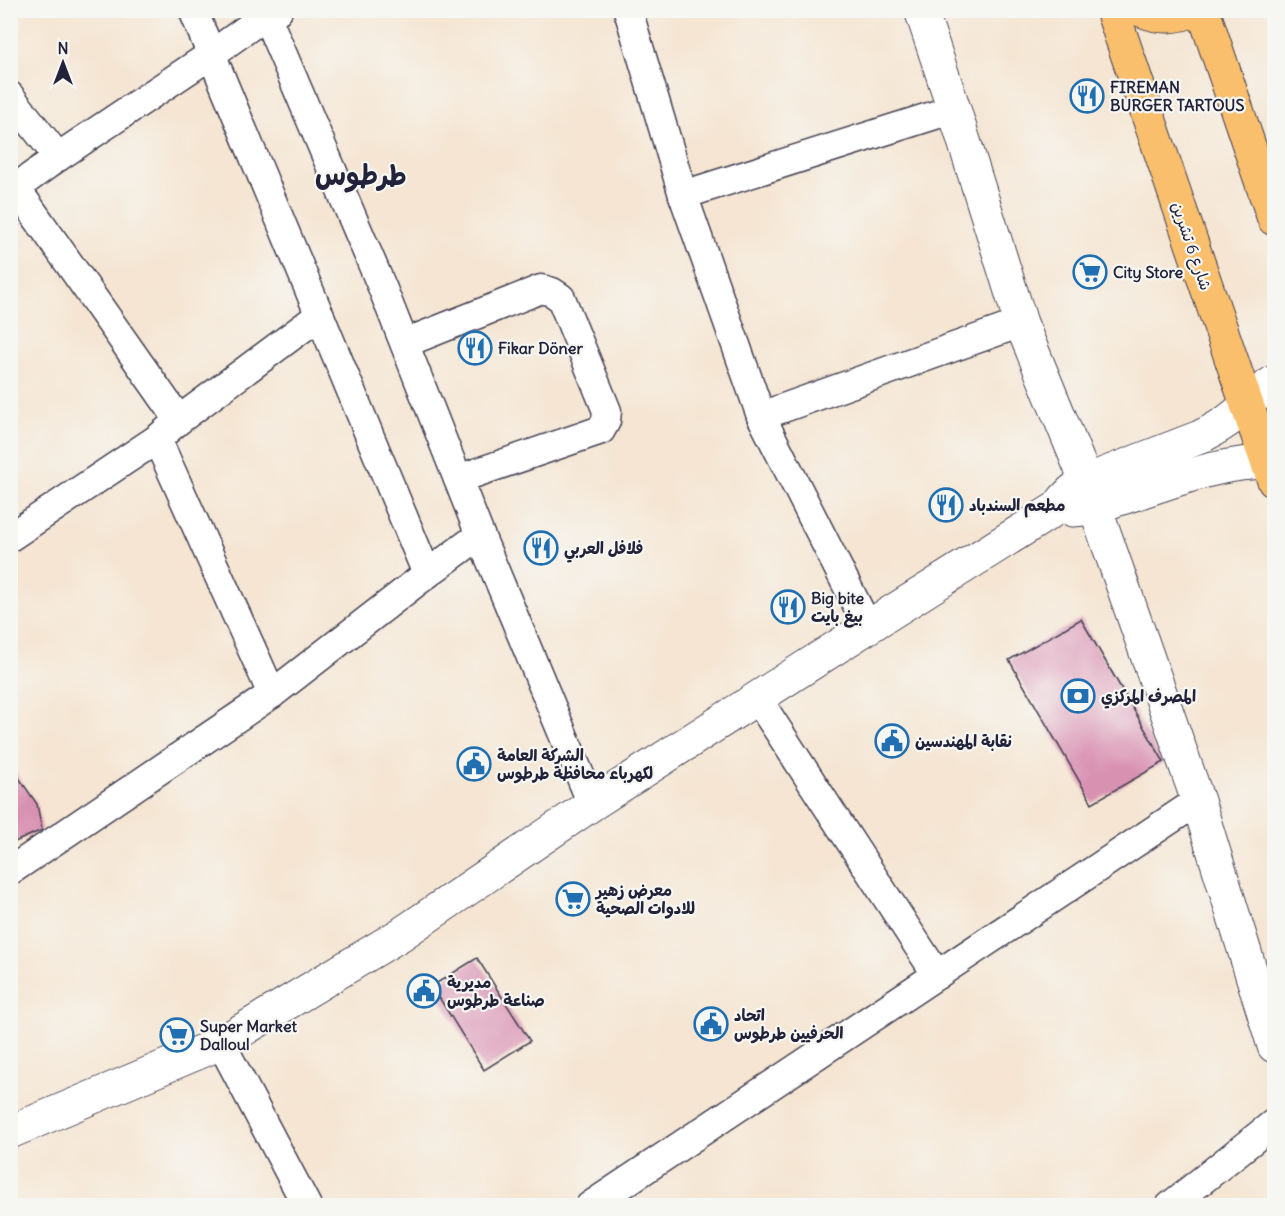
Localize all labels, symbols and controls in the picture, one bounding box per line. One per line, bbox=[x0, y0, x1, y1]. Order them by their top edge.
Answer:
north arrow bbox=[33, 33, 93, 93]
text: N bbox=[57, 38, 69, 58]
place label: FIREMAN BURGER TARTOUS bbox=[1110, 77, 1244, 115]
restaurant icon: FIREMAN BURGER TARTOUS bbox=[1069, 78, 1105, 114]
district label: طرطوس bbox=[315, 157, 407, 193]
street label: شارع 6 تشرين bbox=[1166, 199, 1216, 294]
supermarket icon: City Store bbox=[1072, 254, 1108, 290]
place label: City Store bbox=[1113, 262, 1183, 283]
restaurant icon: Fikar Döner bbox=[457, 330, 493, 366]
place label: Fikar Döner bbox=[498, 338, 583, 358]
restaurant icon: مطعم السندباد bbox=[928, 487, 964, 523]
place label: مطعم السندباد bbox=[969, 495, 1065, 518]
restaurant icon: فلافل العربي bbox=[523, 530, 559, 566]
place label: فلافل العربي bbox=[564, 538, 643, 563]
place label: Big bite بيغ بايت bbox=[811, 588, 864, 628]
restaurant icon: Big bite بيغ بايت bbox=[770, 589, 806, 625]
bank icon: المصرف المركزي bbox=[1060, 678, 1096, 714]
place label: المصرف المركزي bbox=[1101, 686, 1196, 709]
public building icon: نقابة المهندسين bbox=[874, 723, 910, 759]
place label: نقابة المهندسين bbox=[915, 731, 1012, 751]
place label: الشركة العامة لكهرباء محافظة طرطوس bbox=[497, 745, 653, 784]
public building icon: الشركة العامة لكهرباء محافظة طرطوس bbox=[456, 746, 492, 782]
place label: معرض زهير للادوات الصحية bbox=[594, 880, 695, 919]
supermarket icon: معرض زهير للادوات الصحية bbox=[555, 881, 591, 917]
place label: مديرية صناعة طرطوس bbox=[447, 972, 545, 1011]
public building icon: مديرية صناعة طرطوس bbox=[406, 973, 442, 1009]
place label: اتحاد الحرفيين طرطوس bbox=[734, 1005, 843, 1044]
public building icon: اتحاد الحرفيين طرطوس bbox=[693, 1006, 729, 1042]
place label: Super Market Dalloul bbox=[200, 1016, 298, 1054]
supermarket icon: Super Market Dalloul bbox=[159, 1017, 195, 1053]

